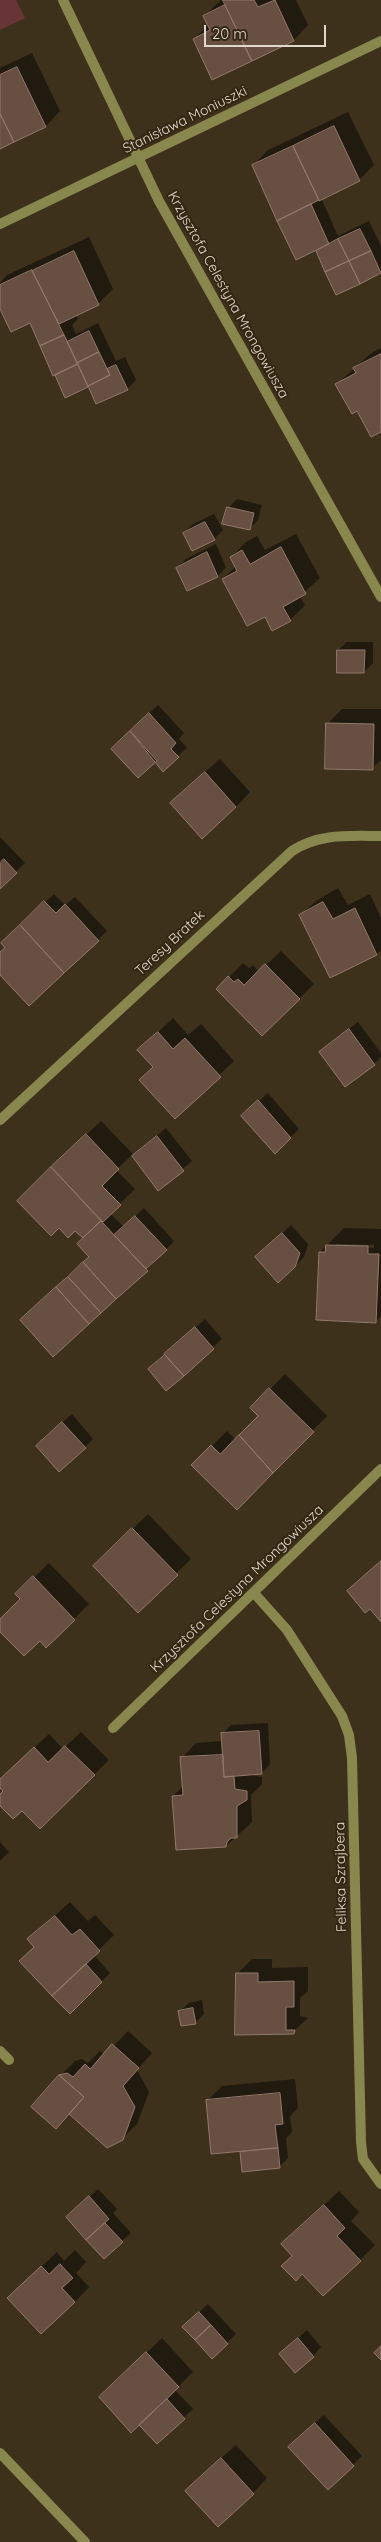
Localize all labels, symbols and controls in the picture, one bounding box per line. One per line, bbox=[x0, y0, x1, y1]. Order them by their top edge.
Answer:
scale bar bbox=[206, 15, 328, 47]
text: 20 m bbox=[212, 24, 247, 43]
street label: Stanisława Moniuszki bbox=[120, 83, 250, 157]
street label: Krzysztofa Celestyna Mrongowiusza bbox=[164, 189, 292, 401]
street label: Teresy Bratek bbox=[132, 907, 208, 979]
street label: Krzysztofa Celestyna Mrongowiusza bbox=[147, 1502, 327, 1676]
street label: Feliksa Szrajbera bbox=[332, 1822, 350, 1932]

